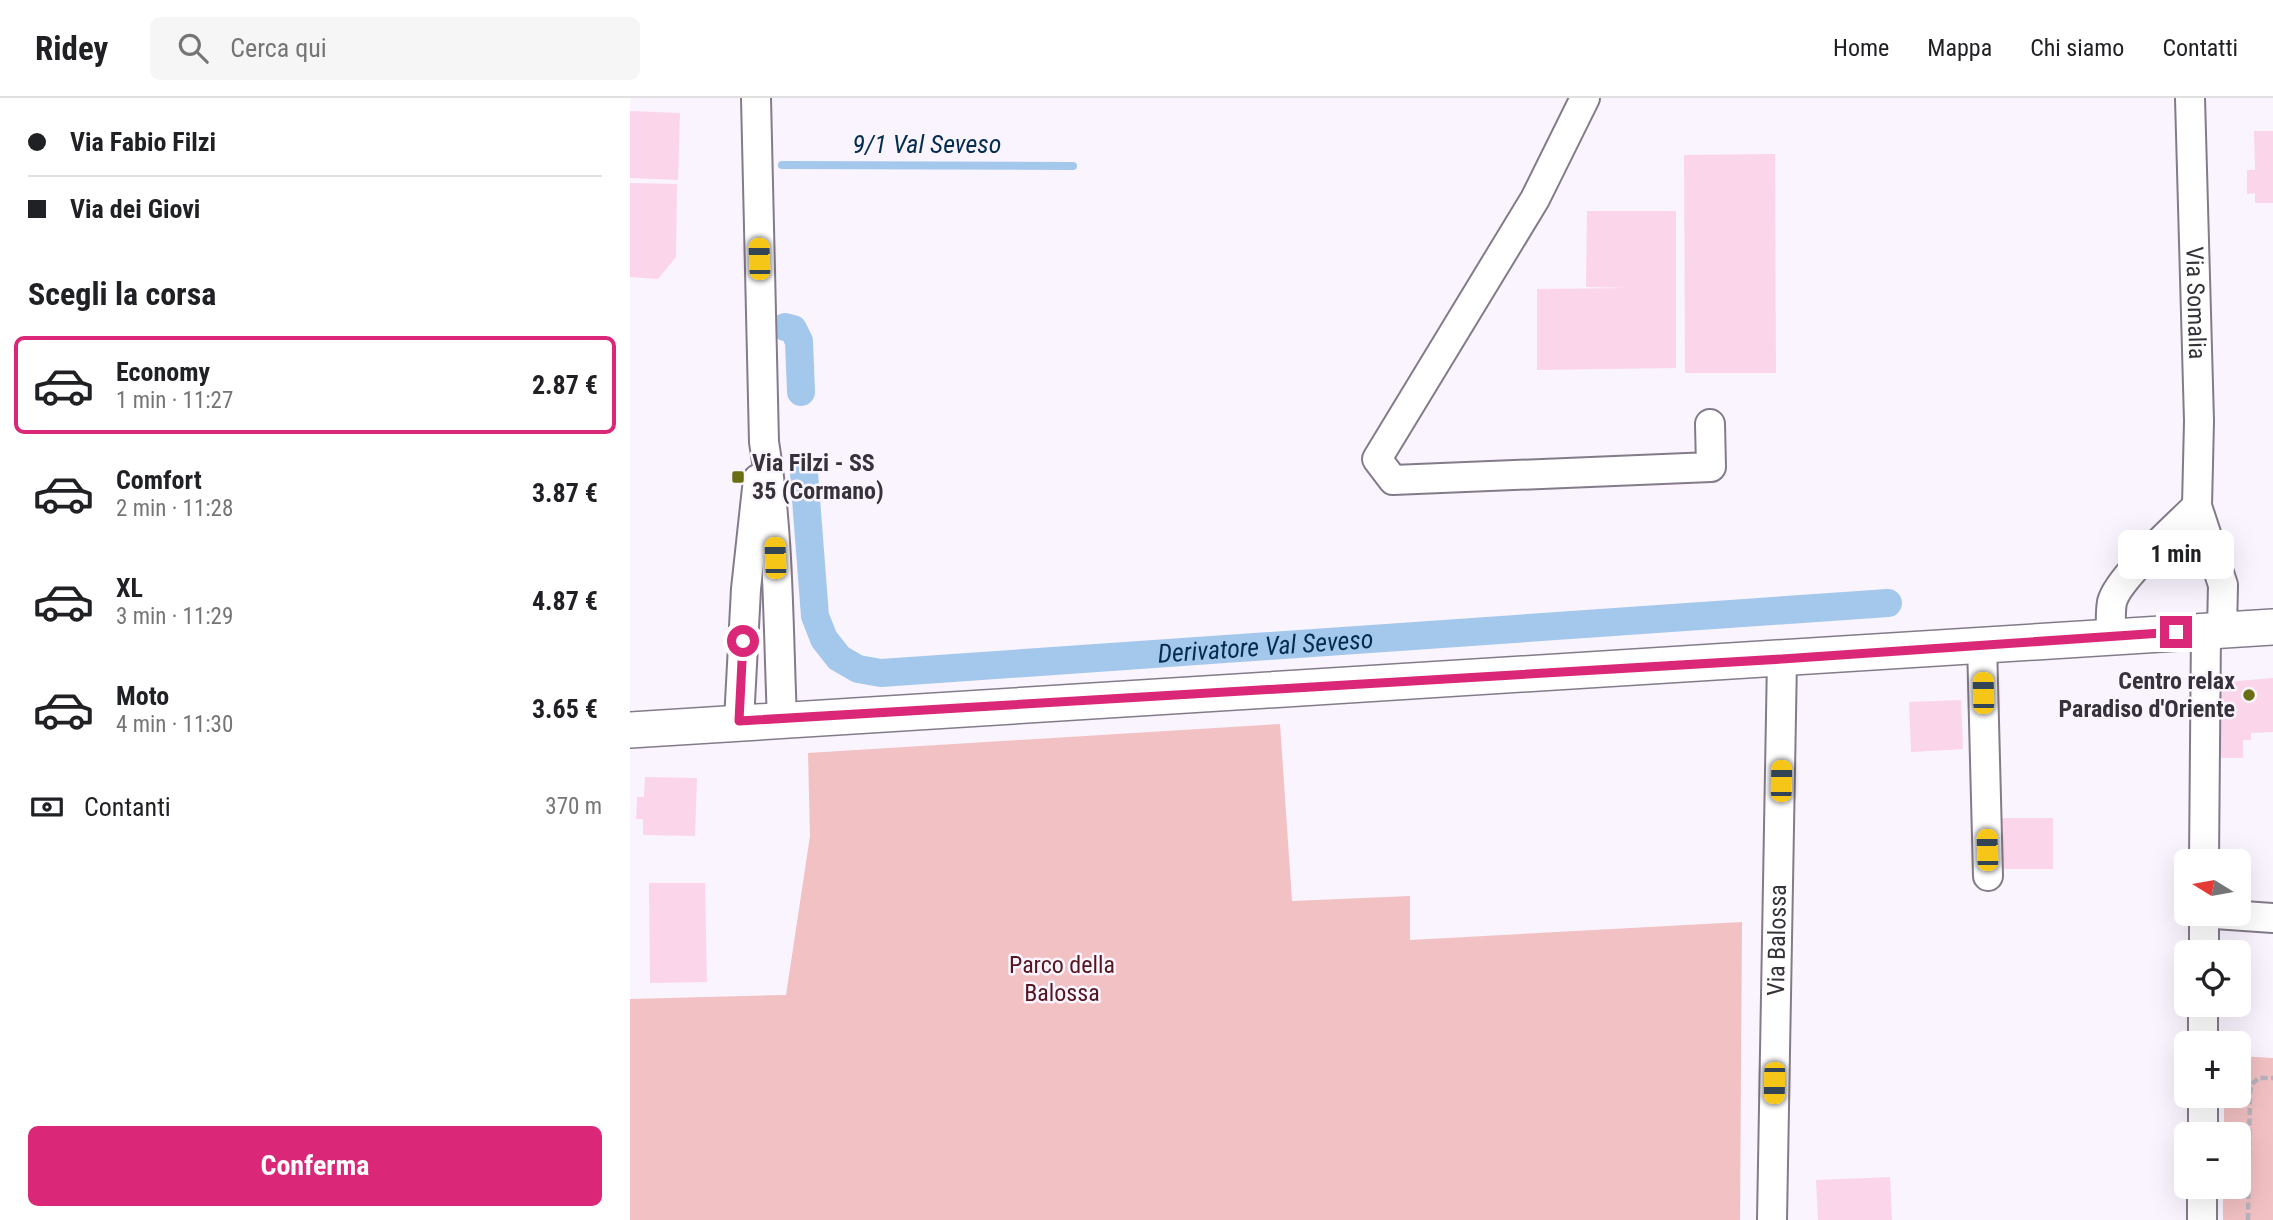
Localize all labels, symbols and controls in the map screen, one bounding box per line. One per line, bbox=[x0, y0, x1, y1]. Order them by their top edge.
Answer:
search box bbox=[150, 17, 640, 80]
text: Ridey bbox=[35, 29, 108, 68]
icon: search bbox=[174, 29, 212, 67]
text: Cerca qui bbox=[230, 33, 327, 63]
text: Home bbox=[1833, 34, 1889, 62]
text: Mappa bbox=[1927, 34, 1992, 62]
text: Chi siamo bbox=[2030, 34, 2124, 62]
text: Contatti bbox=[2162, 34, 2238, 62]
text: Via Fabio Filzi bbox=[70, 127, 216, 157]
water label: 9/1 Val Seveso bbox=[853, 129, 1001, 159]
text: Via dei Giovi bbox=[70, 194, 200, 224]
car bbox=[748, 238, 771, 280]
street label: Via Somalia bbox=[2180, 246, 2211, 360]
text: Scegli la corsa bbox=[28, 275, 216, 313]
icon: car bbox=[32, 354, 95, 417]
text: Economy bbox=[116, 357, 210, 387]
text: 2.87 € bbox=[532, 370, 598, 400]
text: 1 min · 11:27 bbox=[116, 387, 233, 414]
place label: Via Filzi - SS 35 (Cormano) bbox=[752, 449, 884, 505]
icon: car bbox=[32, 462, 95, 525]
text: Comfort bbox=[116, 465, 202, 495]
marker: Via Filzi - SS 35 (Cormano) bbox=[730, 469, 746, 485]
text: 3.87 € bbox=[532, 478, 598, 508]
text: 2 min · 11:28 bbox=[116, 495, 233, 522]
callout: 1 min bbox=[2118, 531, 2234, 580]
car bbox=[764, 537, 787, 579]
text: 1 min bbox=[2150, 541, 2202, 568]
icon: car bbox=[32, 570, 95, 633]
text: XL bbox=[116, 573, 143, 603]
text: 4.87 € bbox=[532, 586, 598, 616]
text: 3 min · 11:29 bbox=[116, 603, 233, 630]
route end bbox=[2160, 616, 2192, 648]
water label: Derivatore Val Seveso bbox=[1157, 624, 1374, 669]
route start bbox=[727, 625, 759, 657]
place label: Centro relax Paradiso d'Oriente bbox=[2059, 667, 2235, 723]
car bbox=[1973, 672, 1994, 714]
icon: car bbox=[32, 678, 95, 741]
text: Moto bbox=[116, 681, 169, 711]
marker: Centro relax Paradiso d'Oriente bbox=[2241, 687, 2257, 703]
text: 3.65 € bbox=[532, 694, 598, 724]
text: 4 min · 11:30 bbox=[116, 711, 233, 738]
car bbox=[1771, 760, 1792, 802]
icon: cash bbox=[28, 788, 66, 826]
text: Contanti bbox=[84, 792, 171, 822]
text: 370 m bbox=[545, 793, 602, 820]
car bbox=[1976, 829, 1999, 871]
north arrow bbox=[2174, 849, 2250, 926]
map controls bbox=[2174, 849, 2251, 1199]
street label: Via Balossa bbox=[1762, 884, 1792, 996]
button: locate bbox=[2174, 940, 2251, 1017]
park label: Parco della Balossa bbox=[1009, 951, 1115, 1007]
button: + bbox=[2174, 1031, 2251, 1108]
car bbox=[1764, 1062, 1785, 1104]
button: − bbox=[2174, 1122, 2251, 1199]
button: Conferma bbox=[28, 1126, 602, 1206]

